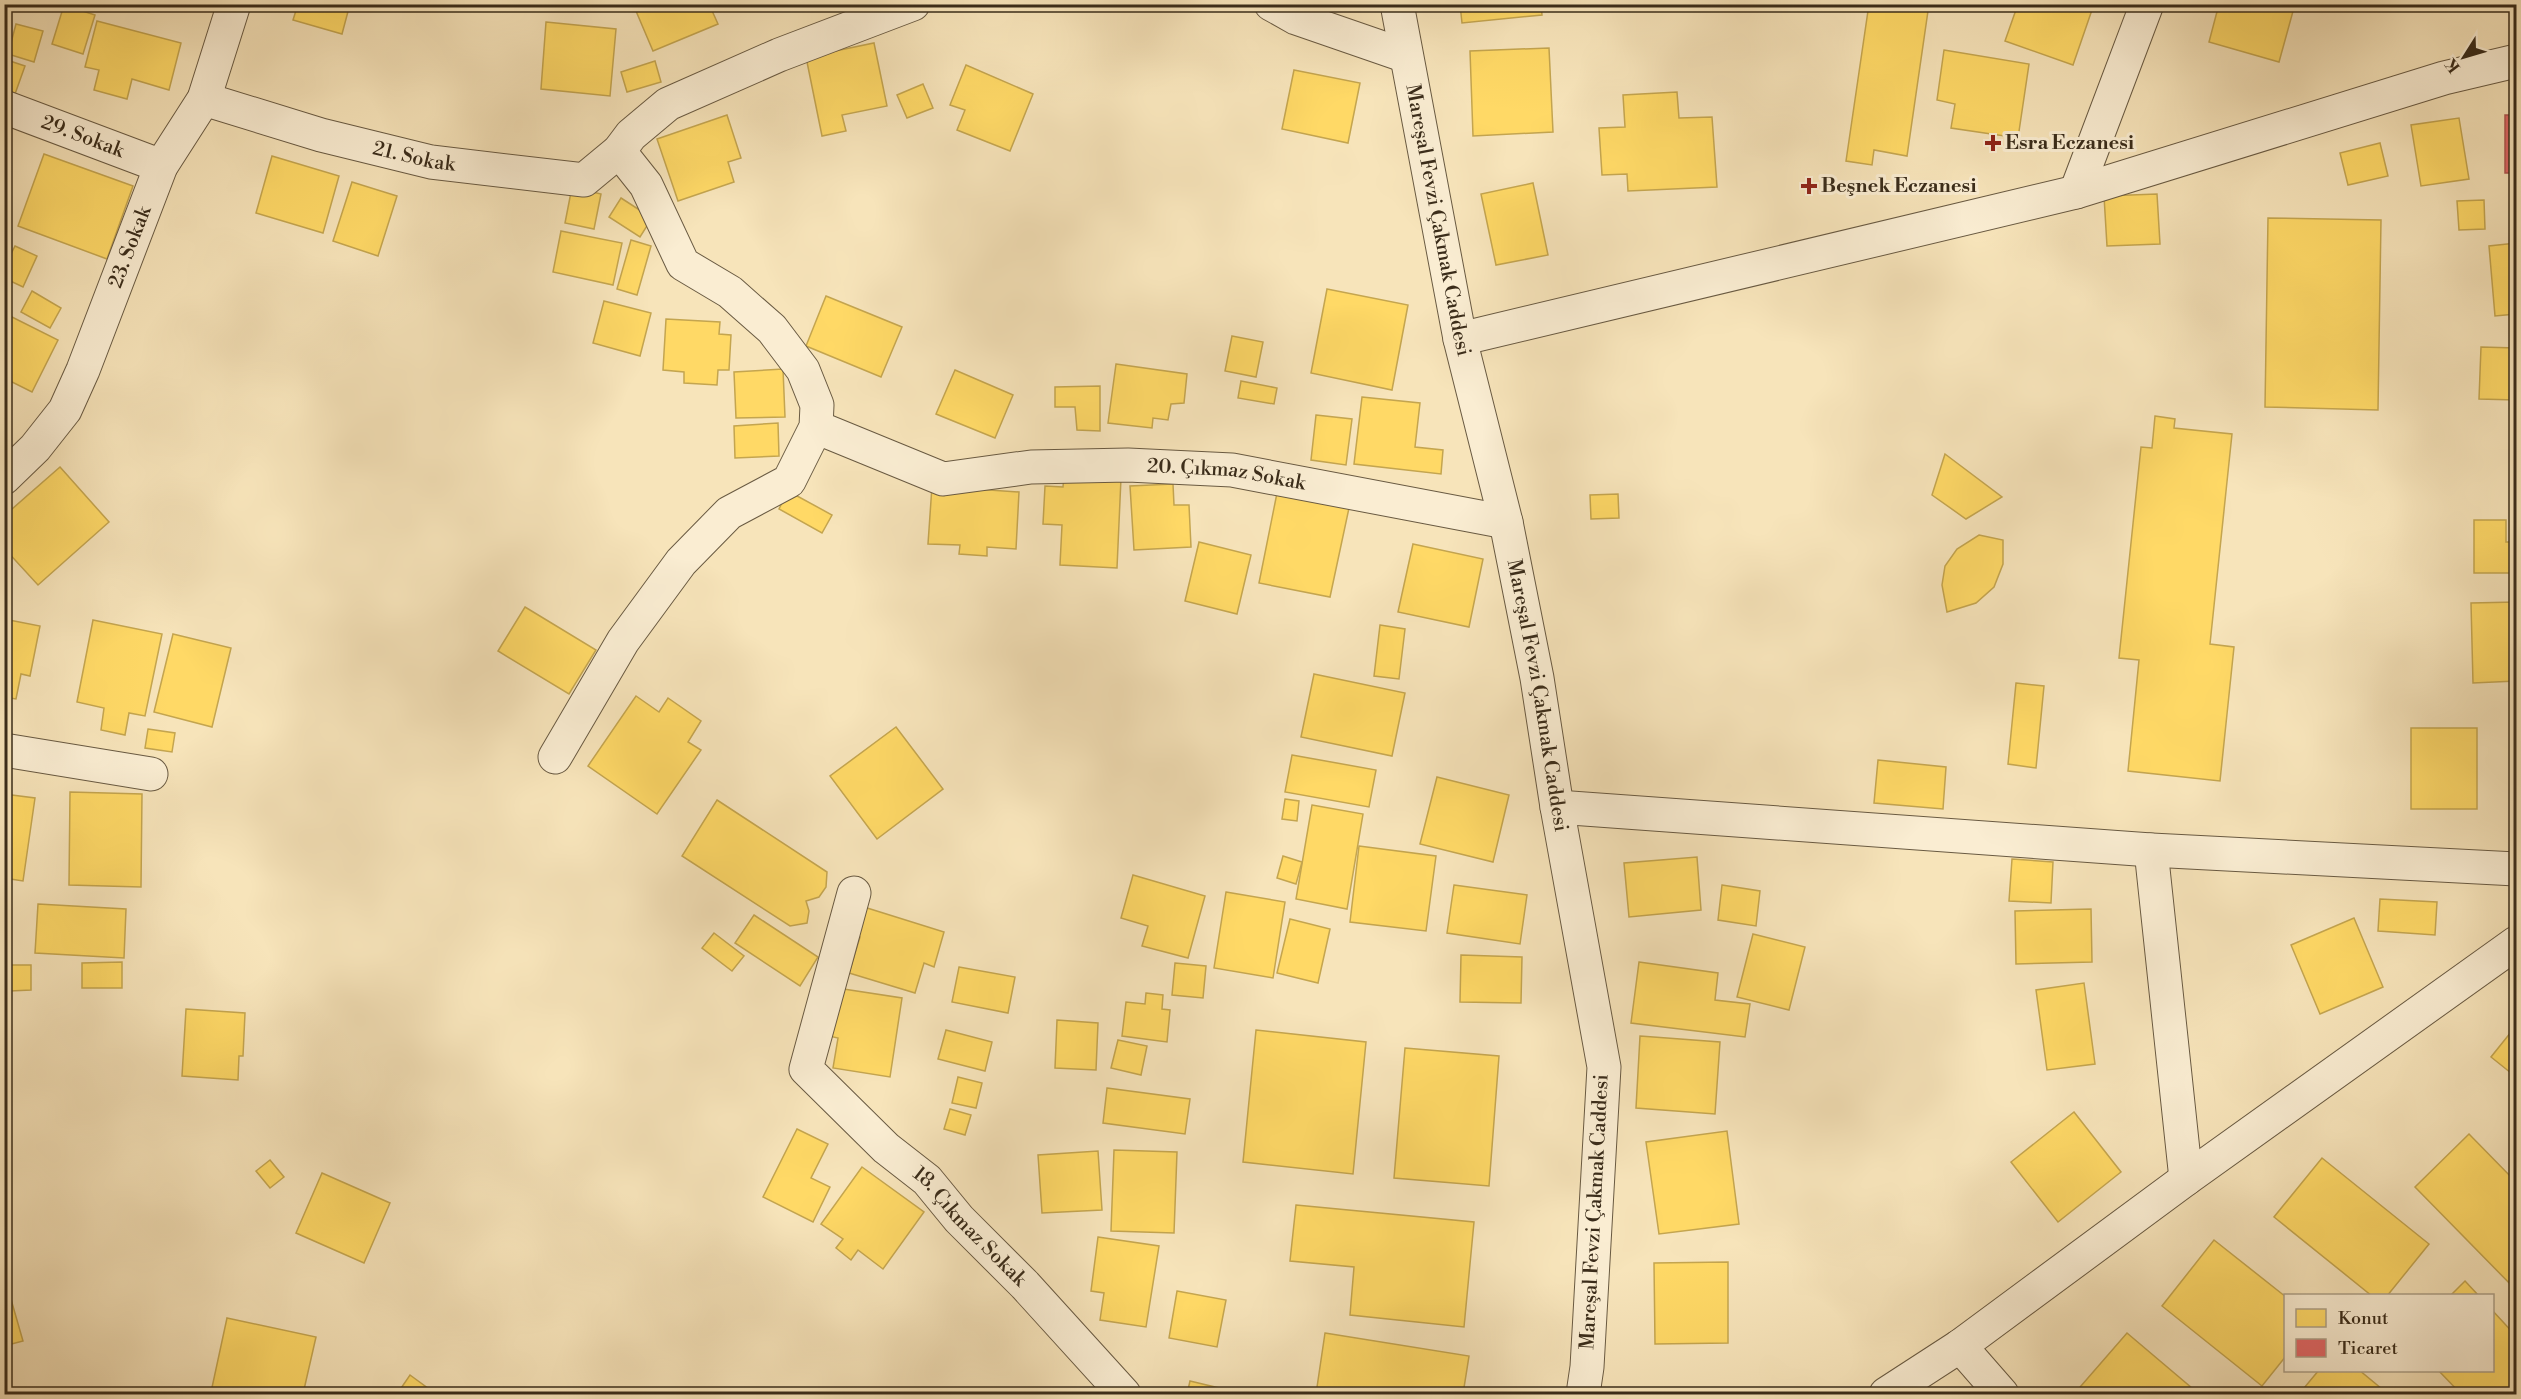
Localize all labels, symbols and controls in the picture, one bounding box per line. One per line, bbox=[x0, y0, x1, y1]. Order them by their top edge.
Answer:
north arrow bbox=[2434, 27, 2494, 87]
text: K bbox=[2440, 53, 2465, 77]
street label: Mareşal Fevzi Çakmak Caddesi bbox=[1400, 82, 1476, 359]
street label: 29. Sokak bbox=[38, 110, 129, 164]
place label: Esra Eczanesi bbox=[2005, 131, 2135, 156]
street label: 21. Sokak bbox=[370, 136, 458, 177]
marker: Esra Eczanesi bbox=[1986, 136, 2000, 150]
place label: Beşnek Eczanesi bbox=[1821, 174, 1977, 199]
marker: Beşnek Eczanesi bbox=[1802, 179, 1816, 193]
street label: 23. Sokak bbox=[103, 201, 157, 291]
street label: 20. Çıkmaz Sokak bbox=[1146, 453, 1309, 497]
street label: Mareşal Fevzi Çakmak Caddesi bbox=[1501, 557, 1574, 834]
street label: Mareşal Fevzi Çakmak Caddesi bbox=[1575, 1073, 1615, 1350]
street label: 18. Çıkmaz Sokak bbox=[908, 1161, 1033, 1293]
legend bbox=[2284, 1294, 2494, 1372]
text: Konut bbox=[2338, 1307, 2389, 1330]
text: Ticaret bbox=[2338, 1337, 2398, 1360]

